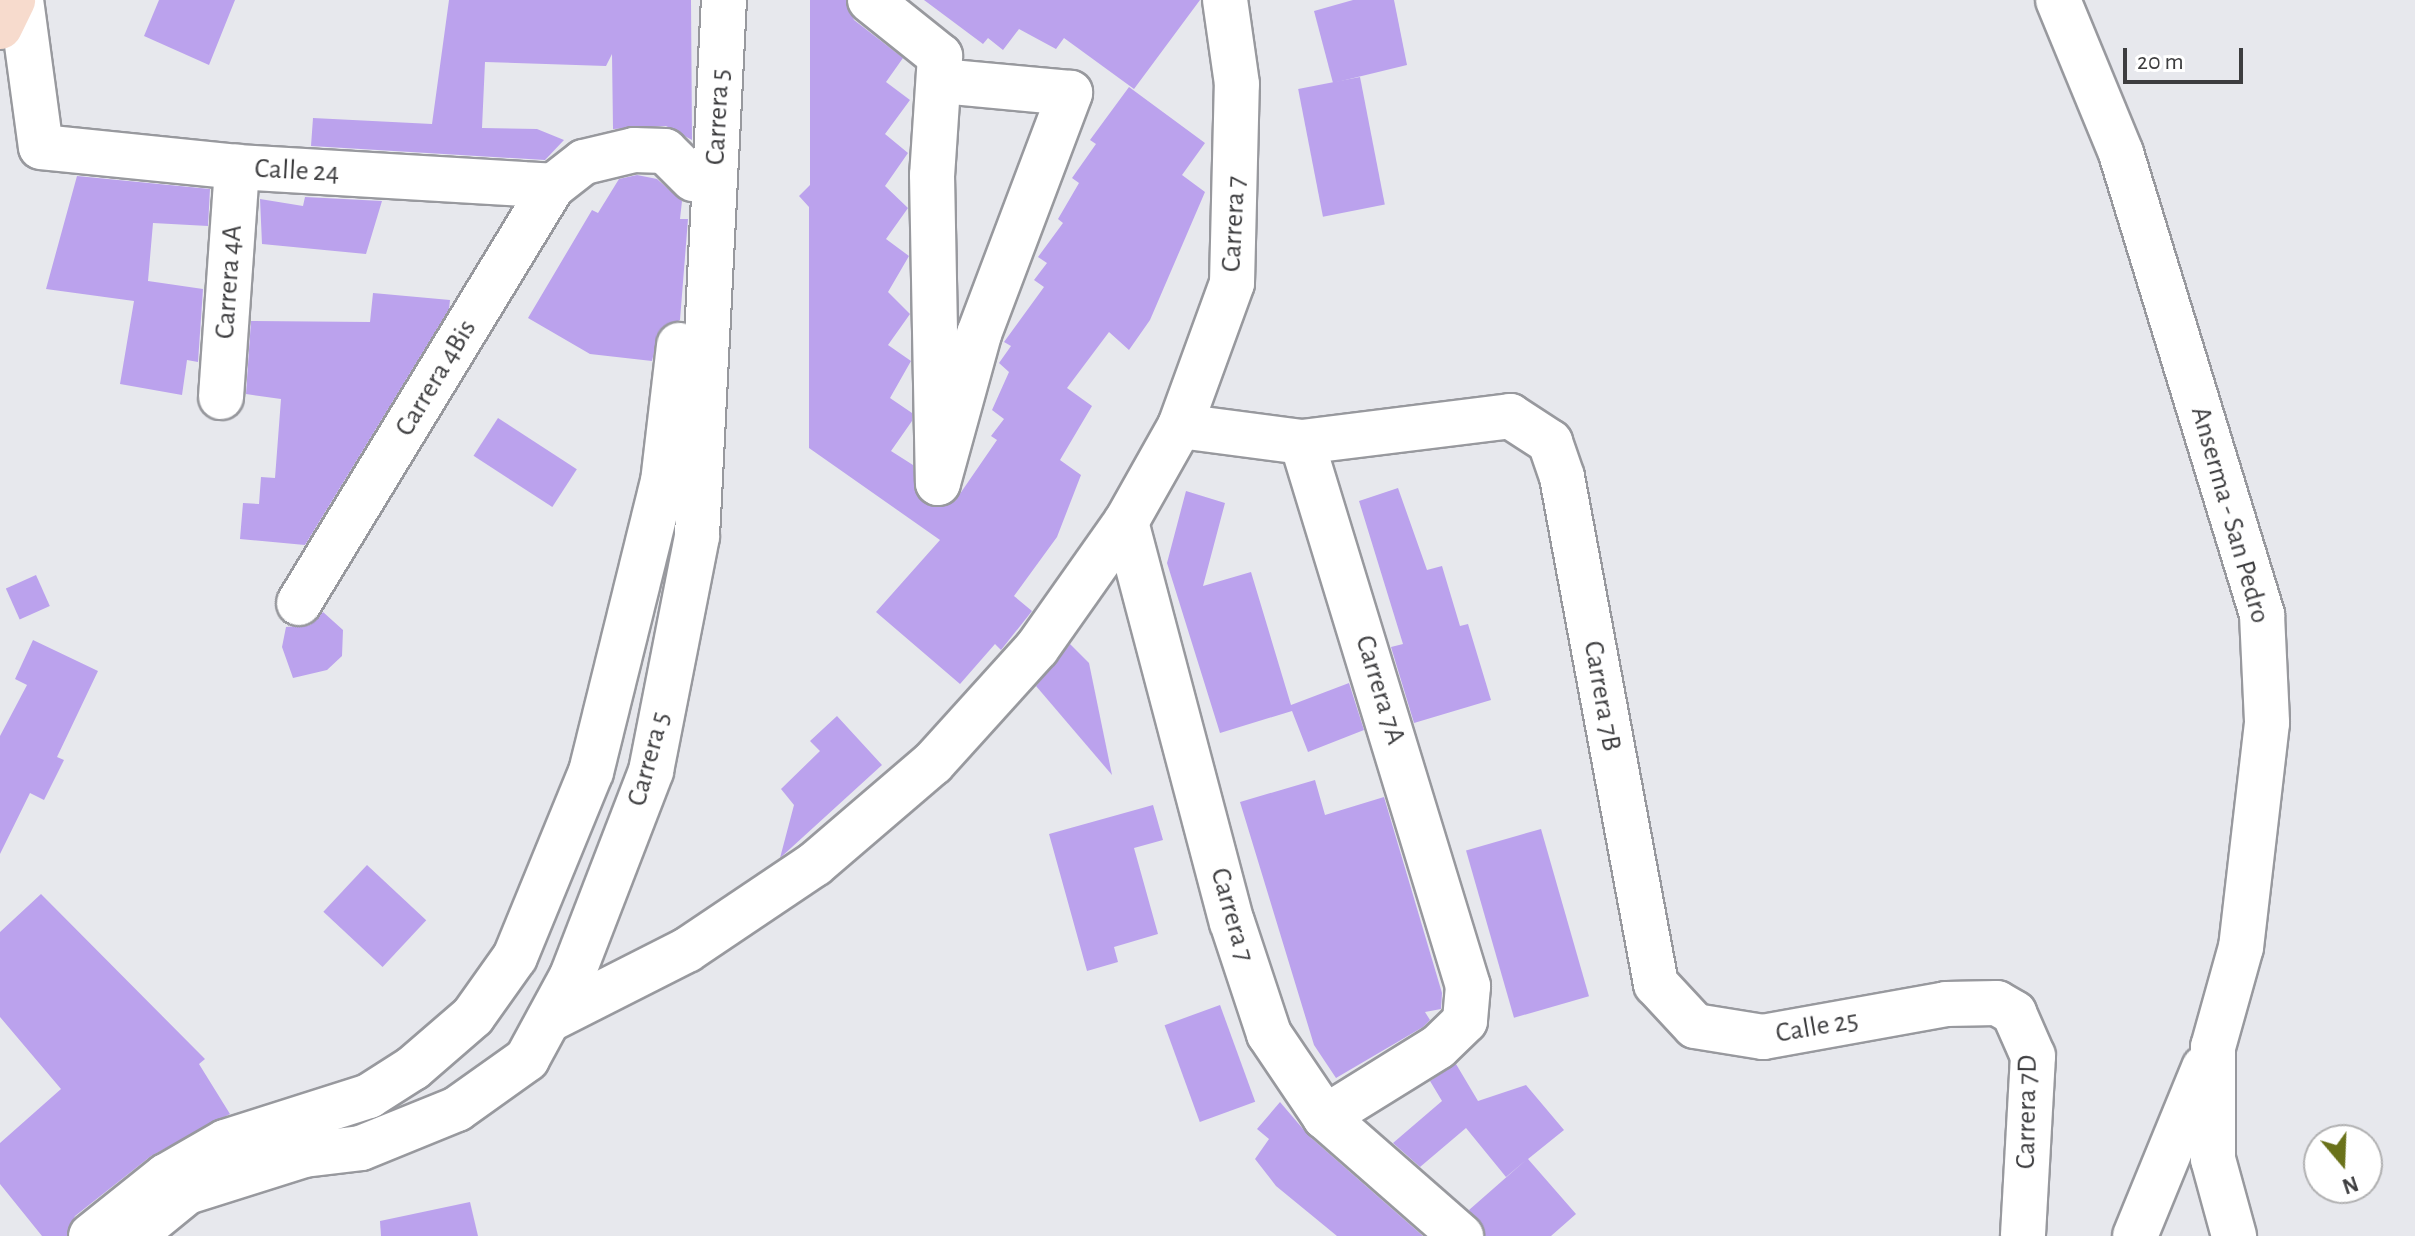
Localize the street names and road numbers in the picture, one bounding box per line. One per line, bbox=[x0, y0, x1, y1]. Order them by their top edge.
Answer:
street label: Carrera 5 bbox=[699, 68, 737, 166]
street label: Calle 24 bbox=[254, 152, 340, 190]
street label: Carrera 7 bbox=[1215, 175, 1253, 273]
street label: Carrera 4A bbox=[208, 224, 250, 340]
street label: Carrera 4Bis bbox=[388, 314, 484, 442]
street label: Anserma - San Pedro bbox=[2183, 403, 2277, 627]
street label: Carrera 7A bbox=[1348, 631, 1412, 749]
street label: Carrera 7B bbox=[1576, 638, 1628, 754]
street label: Carrera 5 bbox=[620, 708, 678, 810]
street label: Carrera 7 bbox=[1203, 864, 1261, 966]
street label: Calle 25 bbox=[1773, 1003, 1861, 1051]
street label: Carrera 7D bbox=[2009, 1055, 2045, 1169]

